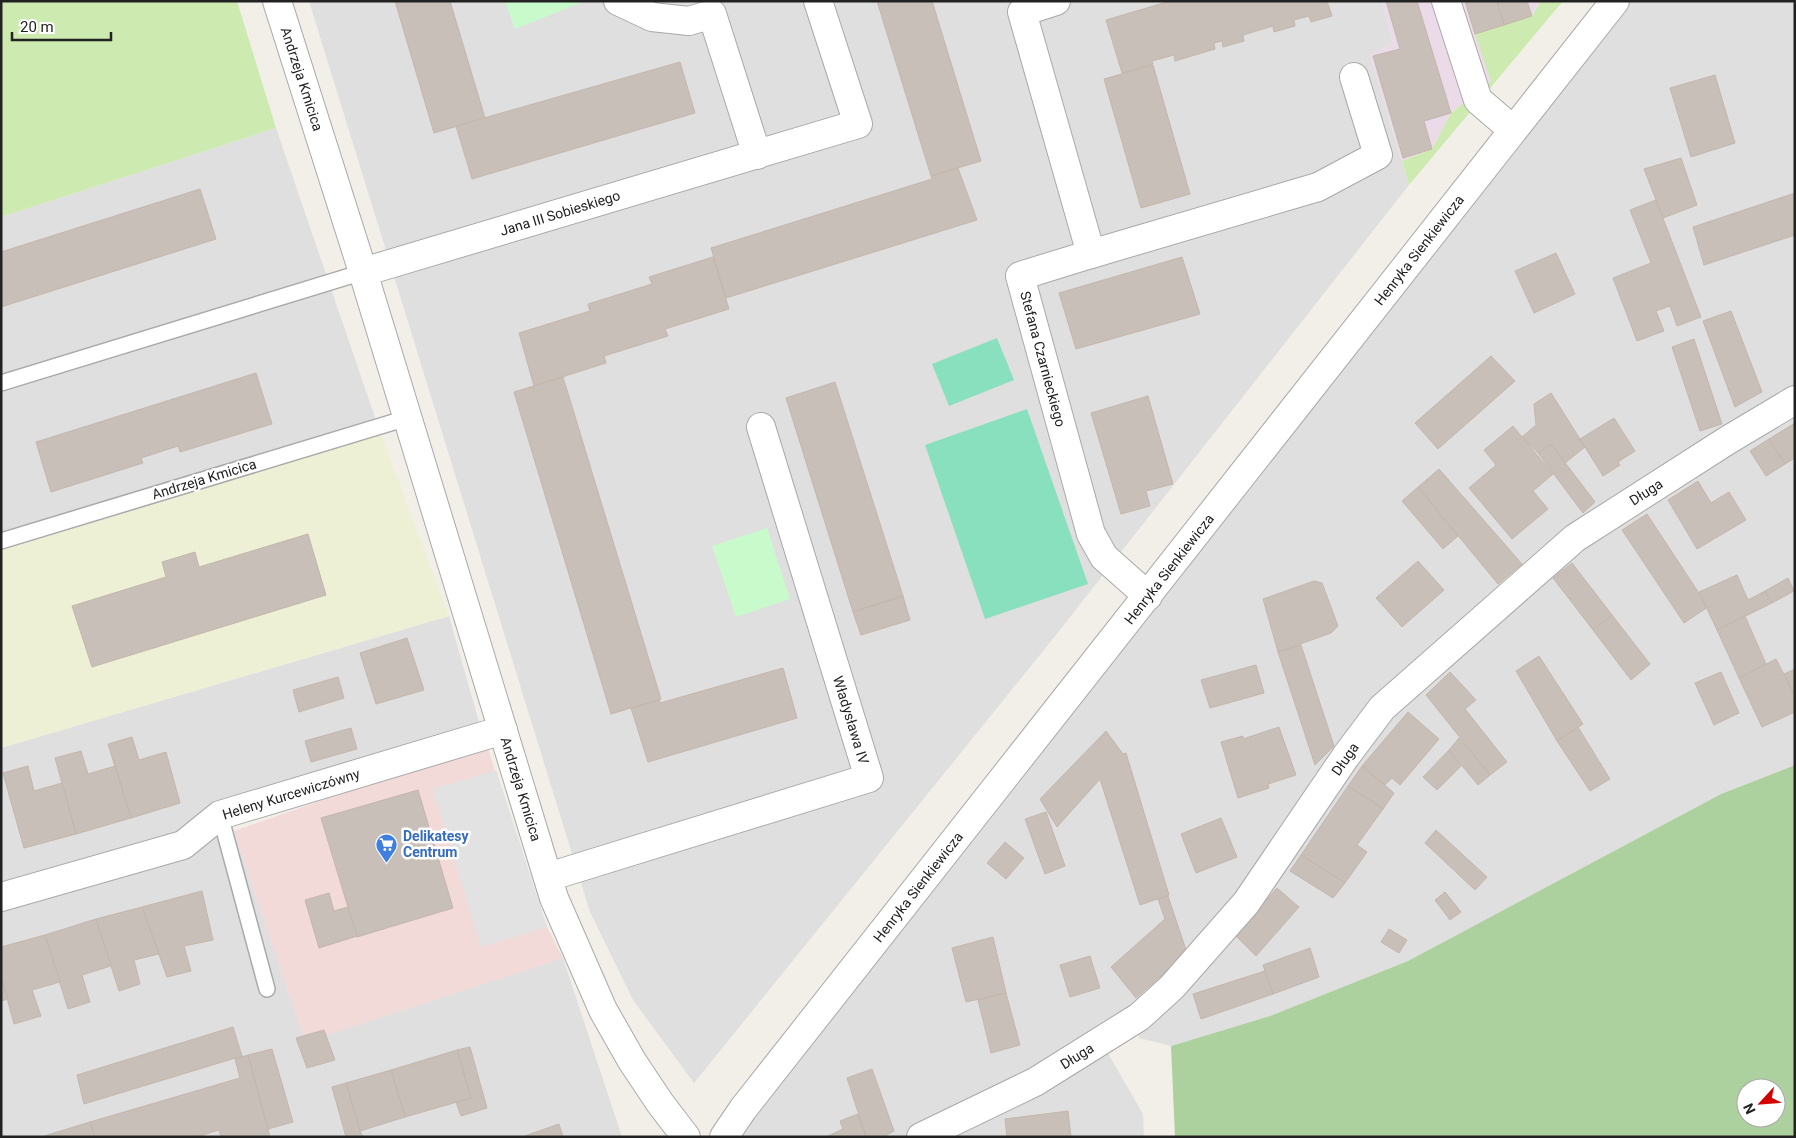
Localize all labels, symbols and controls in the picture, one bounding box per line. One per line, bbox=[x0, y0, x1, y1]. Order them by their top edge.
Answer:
scale bar bbox=[12, 10, 111, 42]
text: 20 m bbox=[20, 18, 54, 36]
street label: Andrzeja Kmicica bbox=[278, 25, 326, 133]
street label: Jana III Sobieskiego bbox=[498, 187, 622, 239]
street label: Henryka Sienkiewicza bbox=[1371, 192, 1467, 308]
street label: Stefana Czarnieckiego bbox=[1017, 289, 1069, 429]
street label: Andrzeja Kmicica bbox=[150, 456, 258, 502]
street label: Długa bbox=[1626, 475, 1666, 509]
street label: Henryka Sienkiewicza bbox=[1121, 511, 1217, 627]
street label: Władysława IV bbox=[830, 674, 872, 766]
street label: Andrzeja Kmicica bbox=[498, 735, 544, 843]
street label: Długa bbox=[1328, 740, 1362, 778]
street label: Heleny Kurcewiczówny bbox=[220, 765, 362, 823]
place label: Delikatesy Centrum bbox=[403, 828, 470, 860]
street label: Henryka Sienkiewicza bbox=[870, 829, 966, 945]
supermarket icon: Delikatesy Centrum bbox=[375, 832, 399, 863]
street label: Długa bbox=[1057, 1040, 1097, 1072]
north arrow bbox=[1736, 1078, 1786, 1128]
text: N bbox=[1740, 1101, 1759, 1117]

